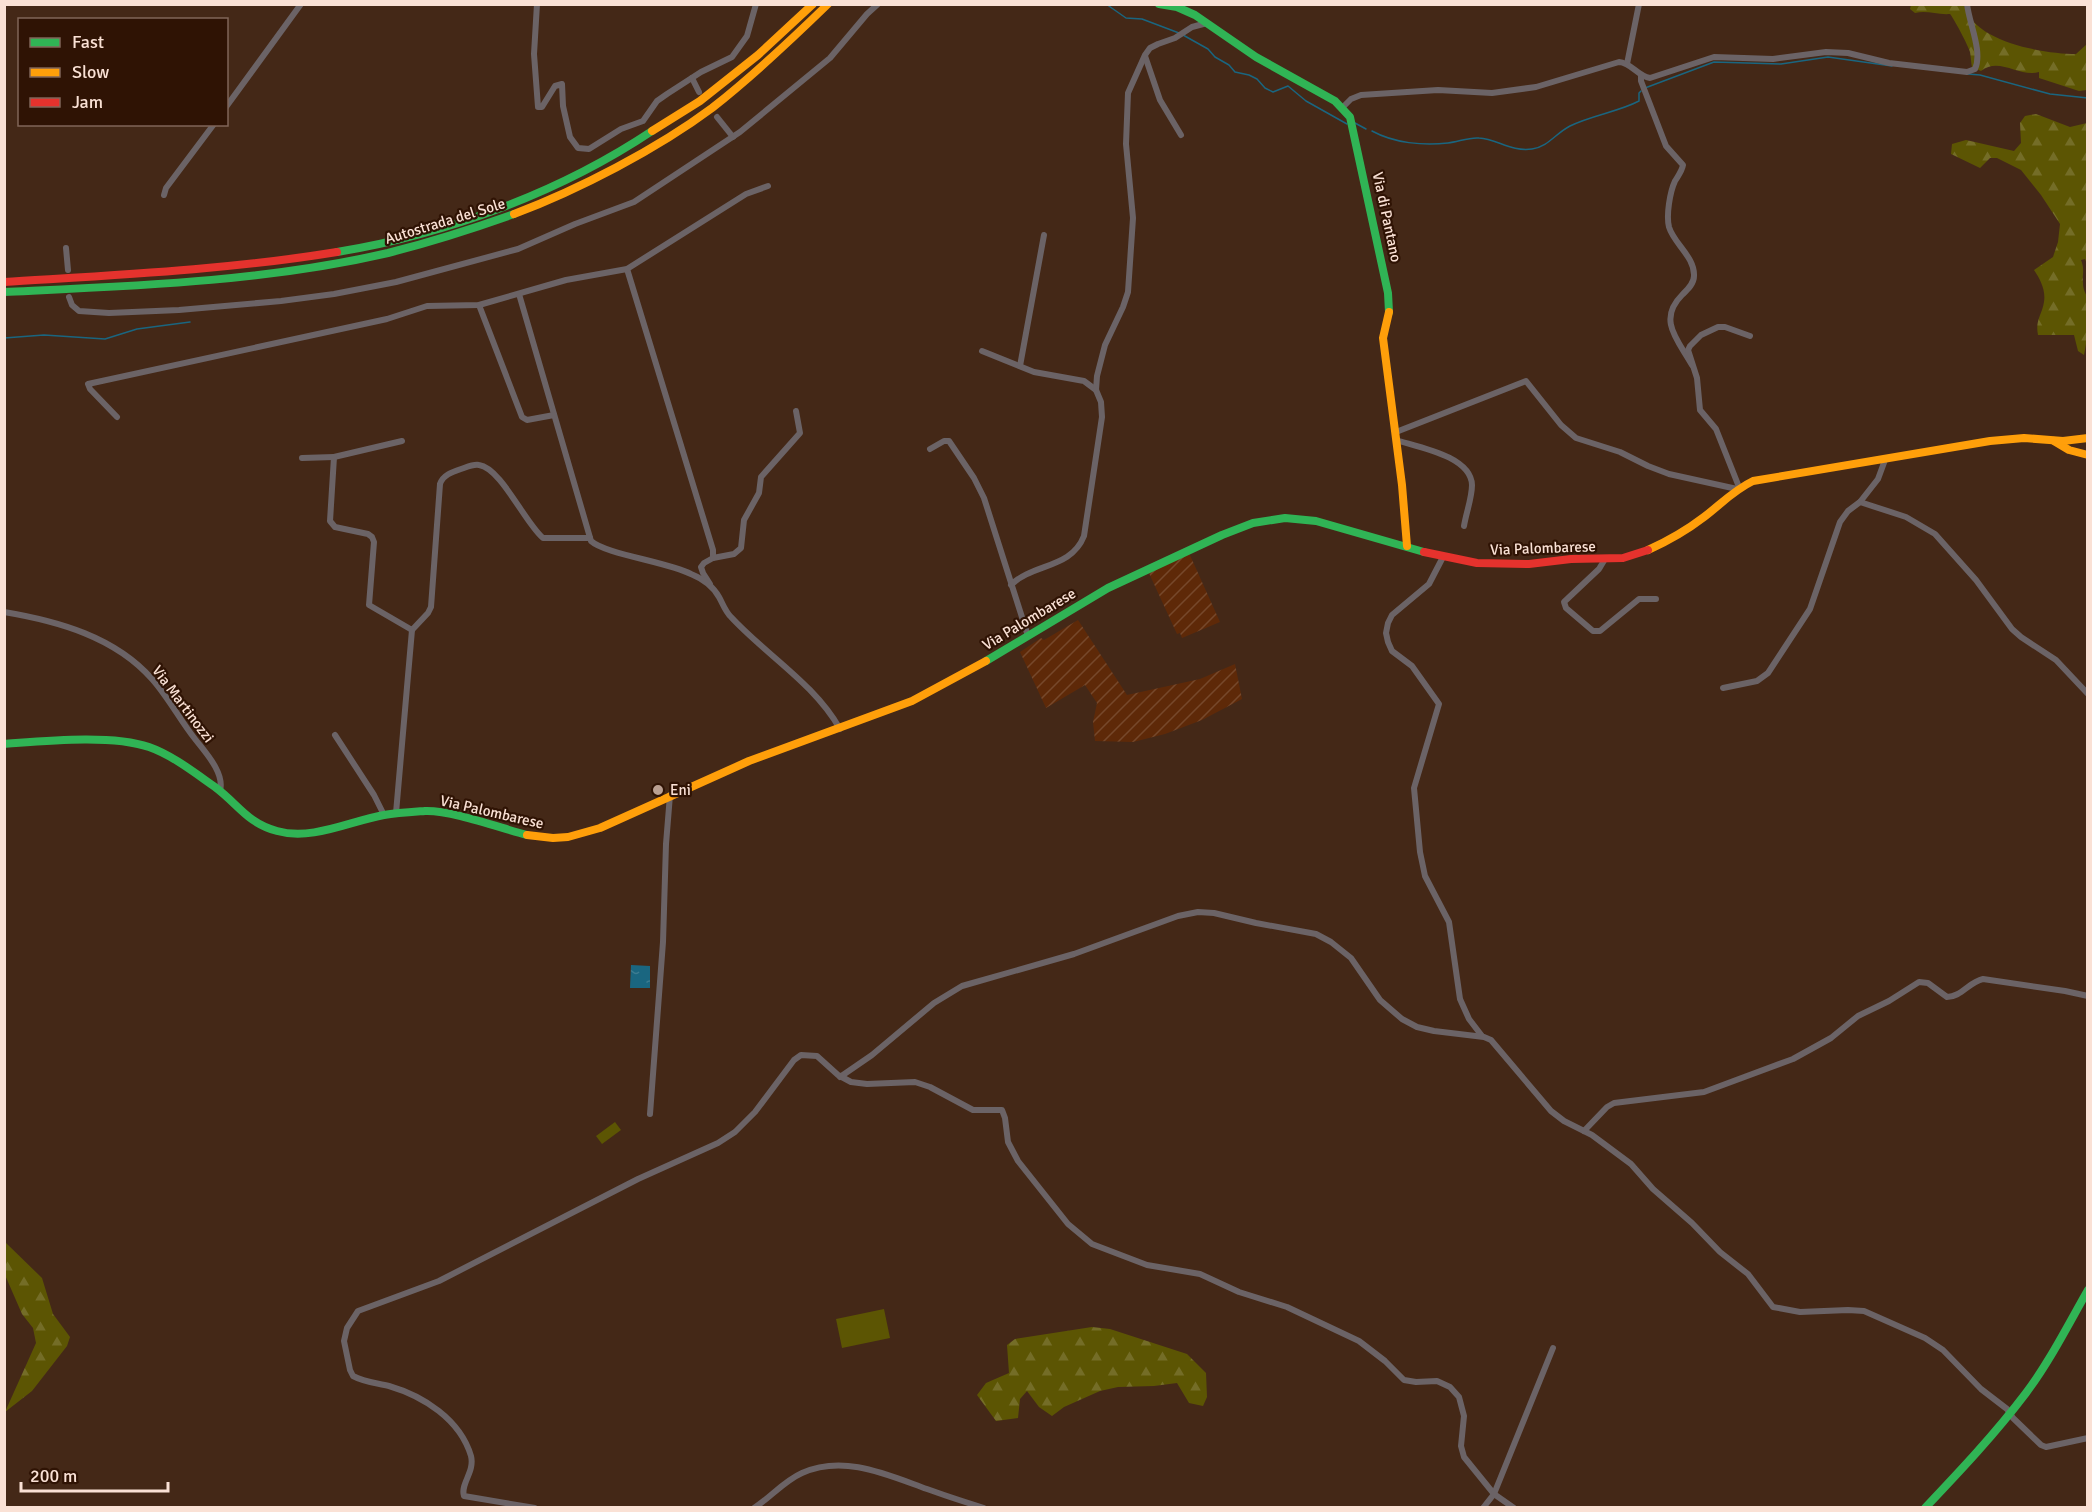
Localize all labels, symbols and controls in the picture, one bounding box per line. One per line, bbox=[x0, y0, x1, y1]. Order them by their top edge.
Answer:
legend bbox=[18, 18, 228, 126]
text: Fast bbox=[72, 31, 104, 53]
text: Slow bbox=[72, 61, 109, 83]
text: Jam bbox=[72, 91, 103, 113]
street label: Via di Pantano bbox=[1369, 170, 1405, 264]
street label: Autostrada del Sole bbox=[383, 194, 507, 248]
street label: Via Palombarese bbox=[1490, 537, 1596, 559]
street label: Via Palombarese bbox=[979, 584, 1079, 654]
street label: Via Martinozzi bbox=[148, 662, 218, 746]
place label: Eni bbox=[670, 781, 691, 799]
marker: Eni bbox=[651, 783, 665, 797]
street label: Via Palombarese bbox=[438, 791, 546, 833]
scale bar bbox=[21, 1455, 168, 1493]
text: 200 m bbox=[30, 1465, 77, 1487]

